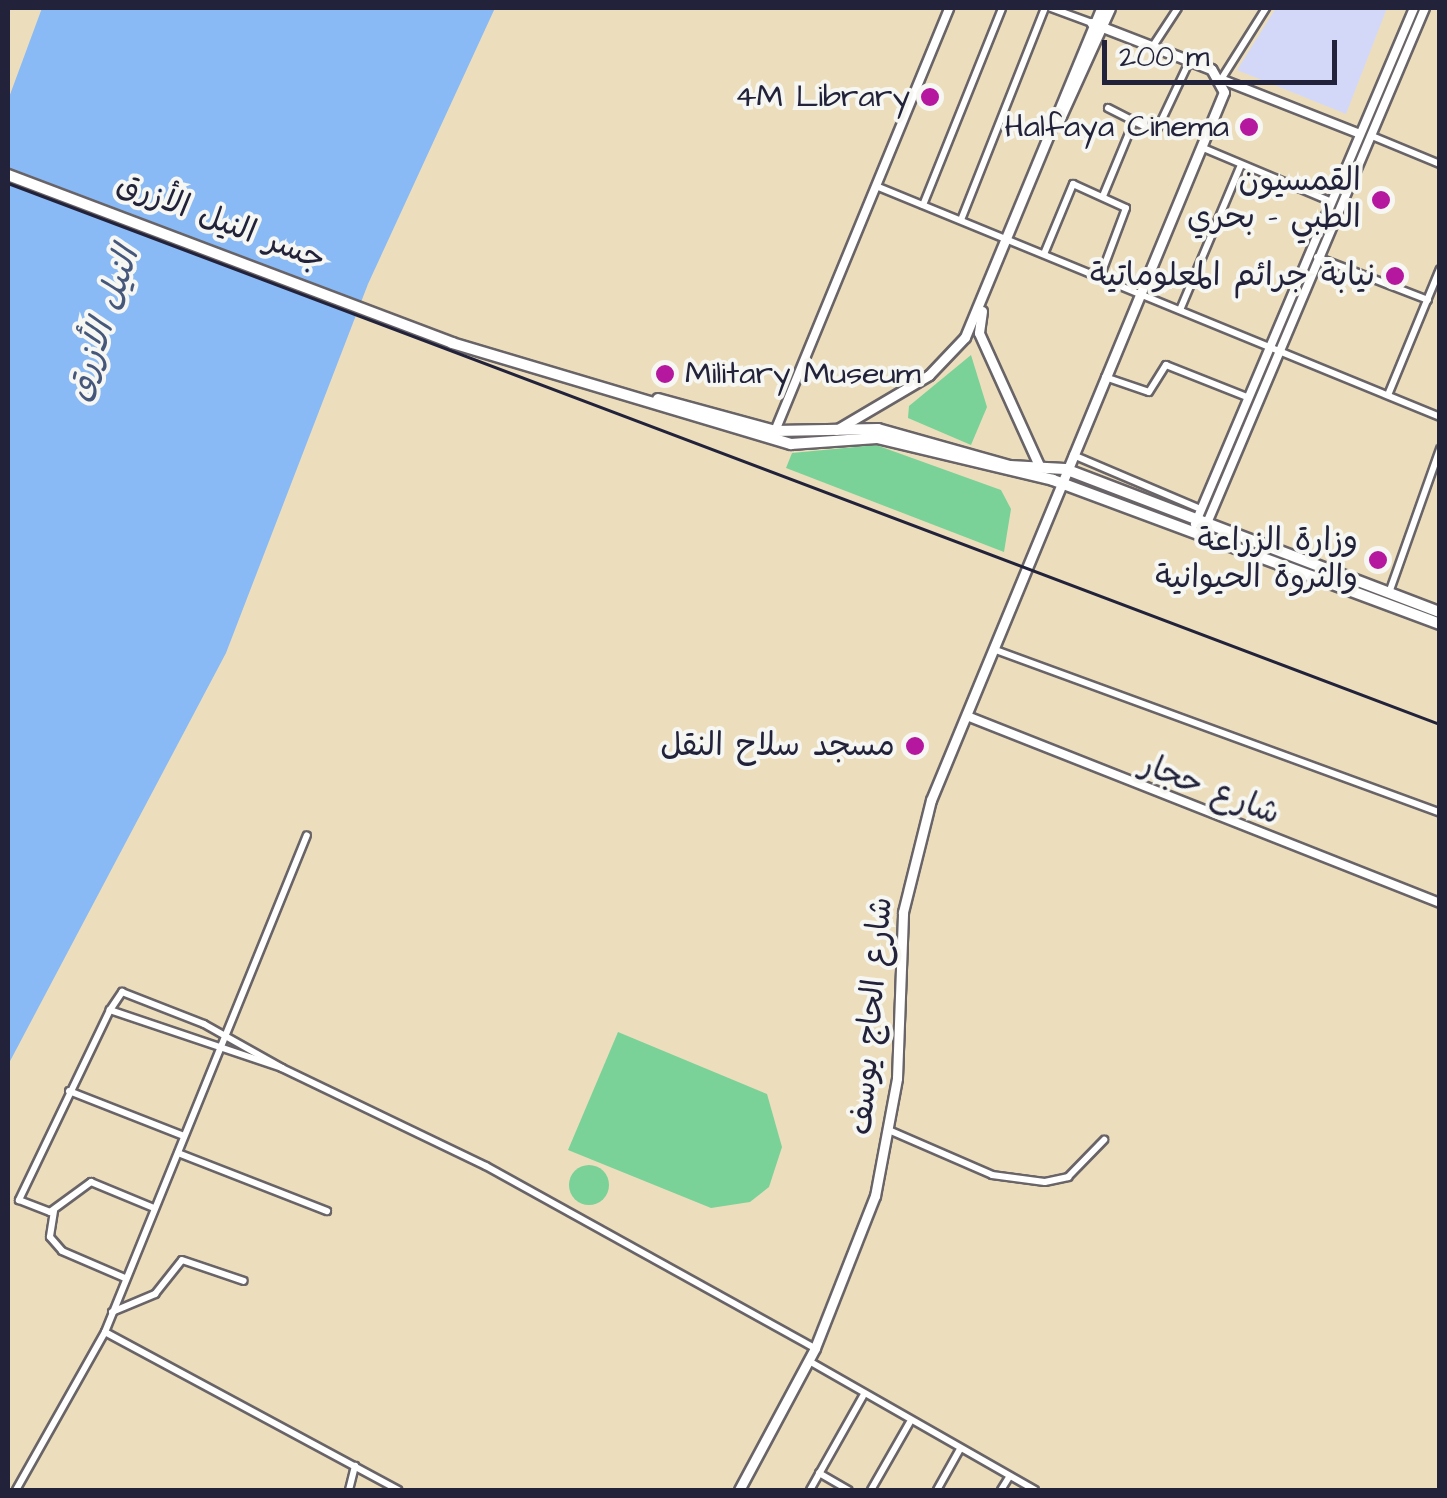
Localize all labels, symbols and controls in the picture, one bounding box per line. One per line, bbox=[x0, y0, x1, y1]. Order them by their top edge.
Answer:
scale bar bbox=[1107, 20, 1342, 82]
text: 200 m bbox=[1119, 36, 1209, 78]
place label: 4M Library bbox=[735, 78, 910, 116]
marker: 4M Library bbox=[919, 86, 941, 108]
place label: Halfaya Cinema bbox=[1004, 108, 1229, 146]
marker: Halfaya Cinema bbox=[1238, 116, 1260, 138]
place label: القمسيون الطبي - بحري bbox=[1187, 163, 1361, 238]
street label: جسر النيل الأزرق bbox=[111, 165, 331, 279]
marker: القمسيون الطبي - بحري bbox=[1370, 189, 1392, 211]
water label: النيل الأزرق bbox=[57, 242, 149, 406]
place label: نيابة جرائم المعلوماتية bbox=[1090, 257, 1375, 295]
marker: نيابة جرائم المعلوماتية bbox=[1384, 265, 1406, 287]
place label: Military Museum bbox=[685, 355, 921, 393]
marker: Military Museum bbox=[654, 363, 676, 385]
place label: وزارة الزراعة والثروة الحيوانية bbox=[1155, 523, 1358, 598]
marker: وزارة الزراعة والثروة الحيوانية bbox=[1367, 549, 1389, 571]
place label: مسجد سلاح النقل bbox=[660, 727, 895, 765]
marker: مسجد سلاح النقل bbox=[904, 735, 926, 757]
street label: شارع حجار bbox=[1135, 746, 1285, 834]
street label: شارع الحاج يوسف bbox=[842, 895, 902, 1137]

